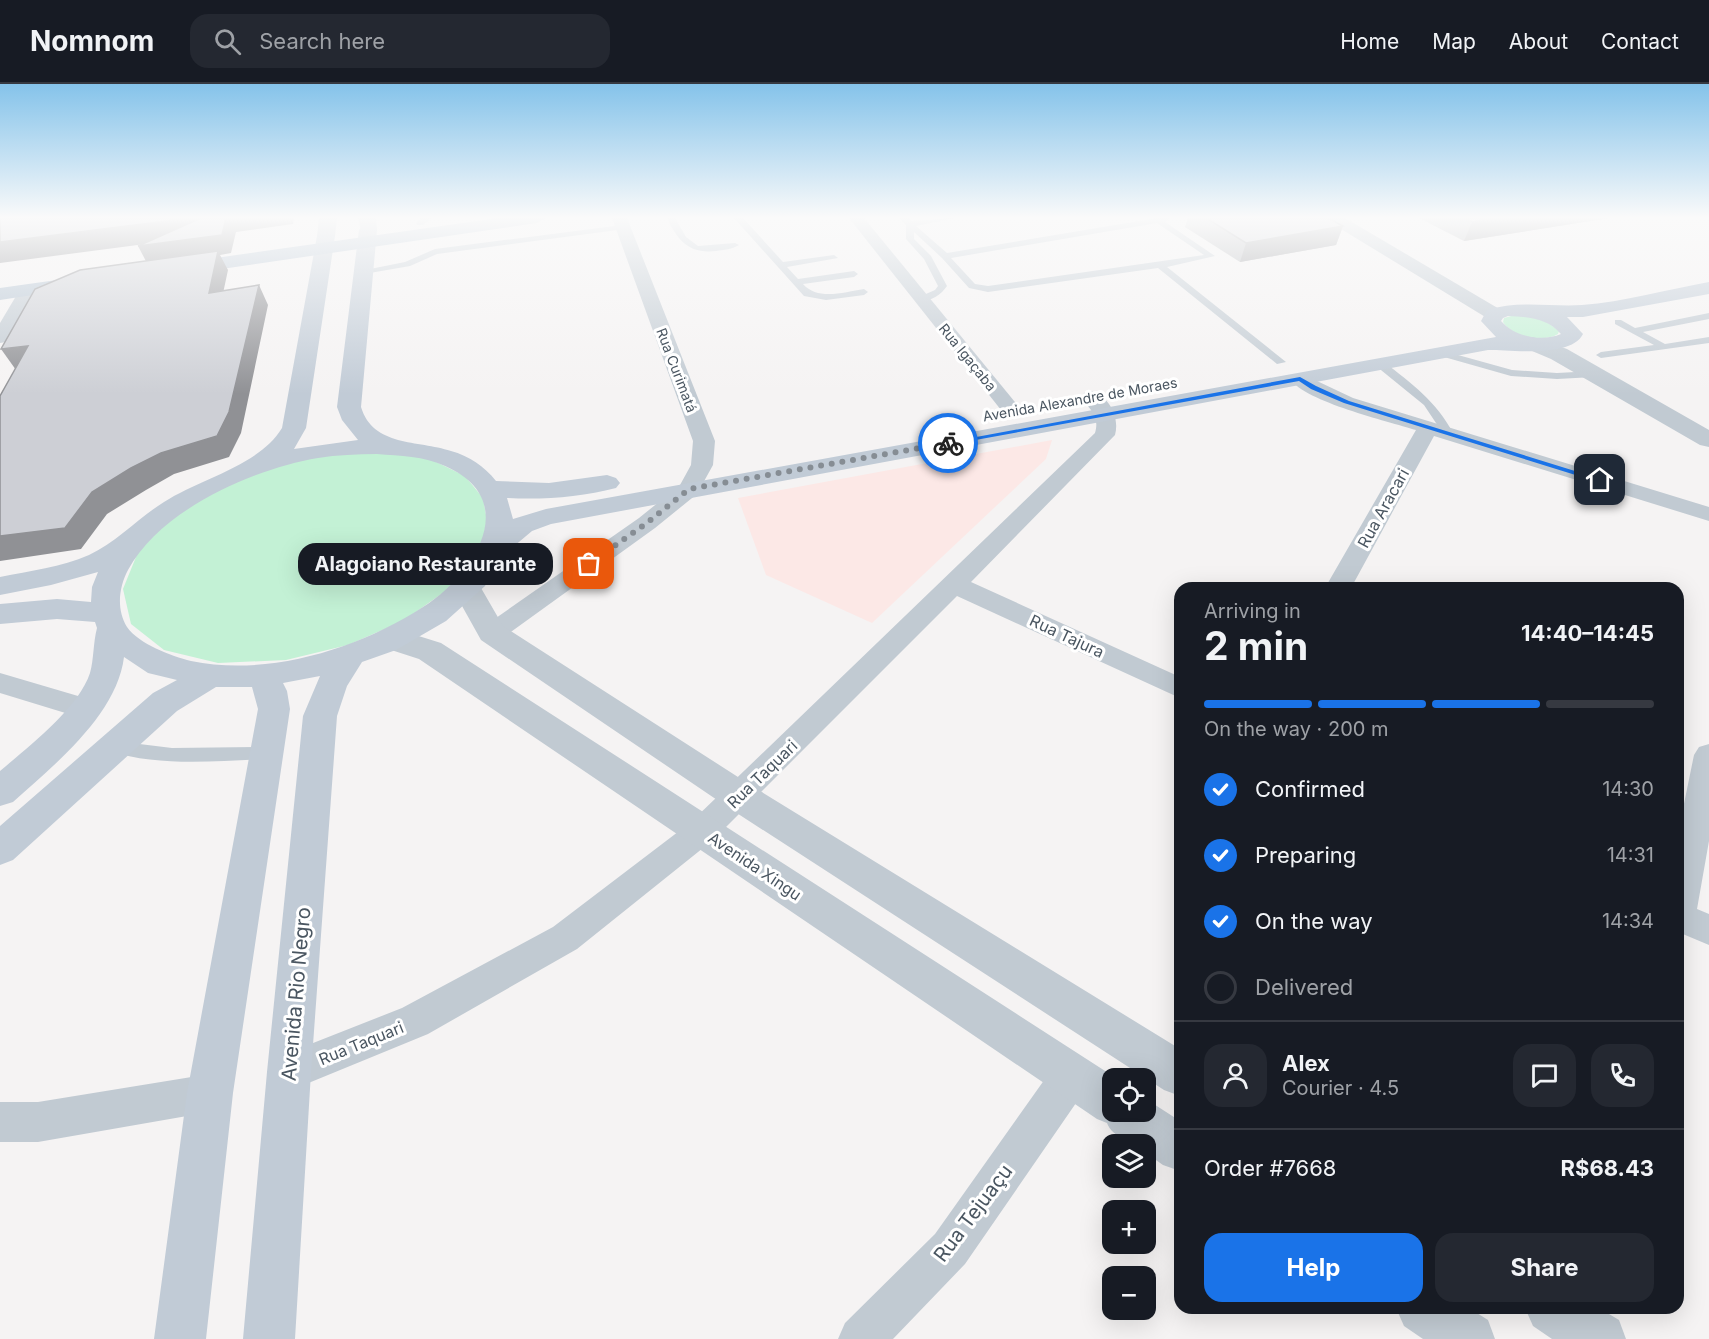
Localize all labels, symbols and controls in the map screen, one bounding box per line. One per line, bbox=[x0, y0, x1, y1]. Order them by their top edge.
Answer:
search box bbox=[190, 14, 610, 68]
text: Nomnom bbox=[30, 24, 154, 58]
icon: search bbox=[211, 25, 244, 58]
text: Search here bbox=[259, 28, 385, 54]
text: Home bbox=[1340, 29, 1399, 54]
text: Map bbox=[1432, 29, 1476, 54]
text: About bbox=[1509, 29, 1568, 54]
text: Contact bbox=[1601, 29, 1679, 54]
street label: Rua Igaçaba bbox=[936, 320, 1000, 394]
street label: Rua Curimatá bbox=[653, 325, 701, 415]
street label: Avenida Alexandre de Moraes bbox=[981, 374, 1179, 424]
courier bbox=[918, 413, 978, 473]
icon: bike bbox=[932, 427, 965, 460]
pin bbox=[1574, 454, 1625, 505]
icon: home bbox=[1583, 463, 1616, 496]
street label: Rua Aracari bbox=[1353, 465, 1413, 551]
pin bbox=[563, 538, 614, 589]
callout: Alagoiano Restaurante bbox=[298, 543, 553, 585]
icon: bag bbox=[572, 547, 605, 580]
text: Alagoiano Restaurante bbox=[315, 552, 536, 576]
text: Arriving in bbox=[1204, 599, 1301, 623]
street label: Rua Tajura bbox=[1027, 610, 1107, 662]
text: 14:40–14:45 bbox=[1521, 620, 1654, 646]
text: 2 min bbox=[1204, 622, 1308, 669]
text: On the way · 200 m bbox=[1204, 717, 1389, 741]
street label: Rua Taquari bbox=[723, 736, 801, 812]
icon: check bbox=[1204, 773, 1237, 806]
text: Confirmed bbox=[1255, 776, 1365, 802]
text: 14:30 bbox=[1602, 777, 1654, 801]
street label: Avenida Xingu bbox=[705, 827, 805, 905]
icon: check bbox=[1204, 839, 1237, 872]
text: Preparing bbox=[1255, 842, 1356, 868]
text: 14:31 bbox=[1607, 843, 1654, 867]
icon: check bbox=[1204, 905, 1237, 938]
street label: Avenida Rio Negro bbox=[276, 906, 316, 1082]
text: On the way bbox=[1255, 908, 1373, 934]
text: 14:34 bbox=[1602, 909, 1654, 933]
text: Delivered bbox=[1255, 974, 1353, 1000]
street label: Rua Taquari bbox=[316, 1017, 406, 1069]
button: person bbox=[1204, 1044, 1267, 1107]
button: chat bbox=[1513, 1044, 1576, 1107]
button: phone bbox=[1591, 1044, 1654, 1107]
text: Alex bbox=[1282, 1050, 1330, 1076]
map controls bbox=[1102, 1068, 1156, 1320]
button: locate bbox=[1102, 1068, 1156, 1122]
text: Courier · 4.5 bbox=[1282, 1076, 1399, 1100]
button: layers bbox=[1102, 1134, 1156, 1188]
text: Order #7668 bbox=[1204, 1155, 1336, 1181]
text: R$68.43 bbox=[1561, 1155, 1654, 1181]
street label: Rua Tejuaçu bbox=[929, 1160, 1017, 1266]
button: + bbox=[1102, 1200, 1156, 1254]
button: Help bbox=[1204, 1233, 1423, 1302]
button: Share bbox=[1435, 1233, 1654, 1302]
button: − bbox=[1102, 1266, 1156, 1320]

